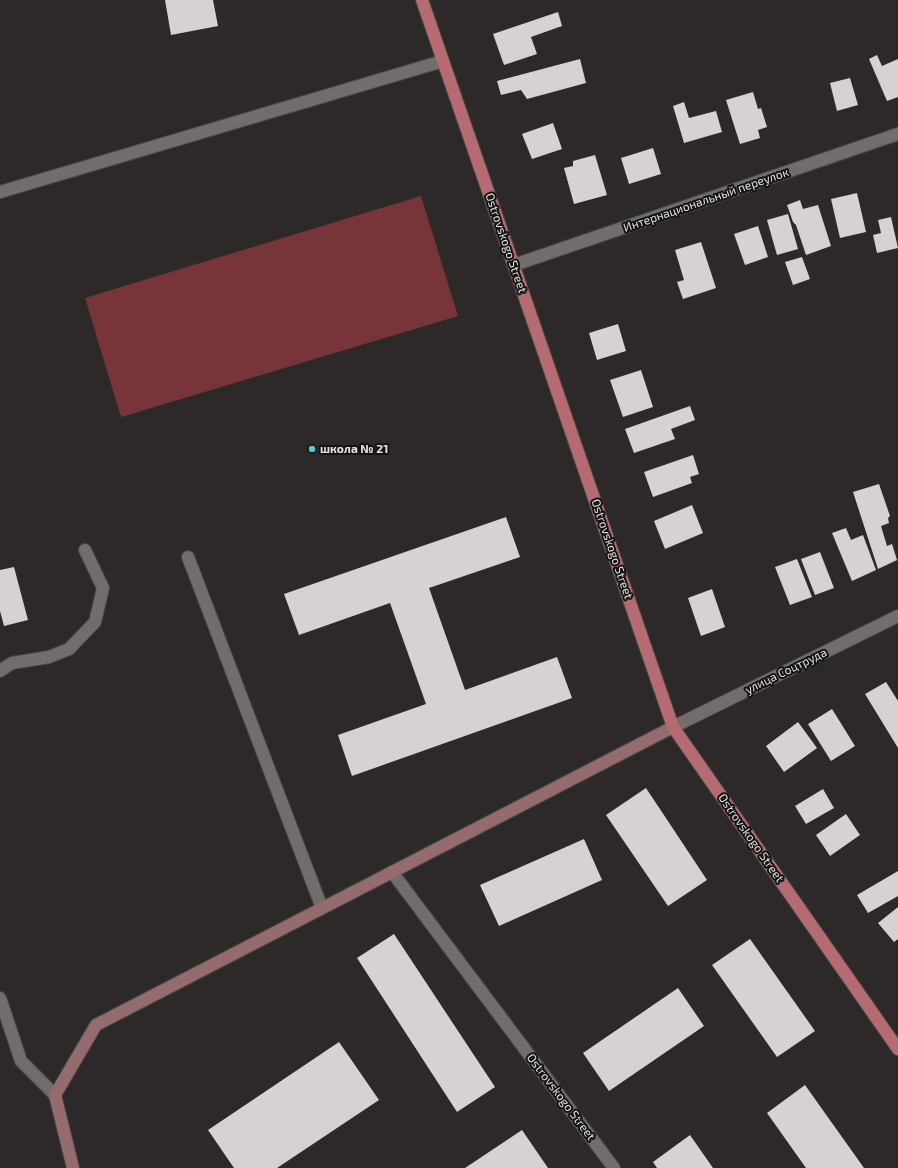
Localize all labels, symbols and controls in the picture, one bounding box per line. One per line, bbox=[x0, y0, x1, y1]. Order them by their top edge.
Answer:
street label: Интернациональный переулок bbox=[621, 165, 791, 235]
street label: Ostrovskogo Street bbox=[482, 191, 530, 295]
place label: школа № 21 bbox=[320, 442, 388, 456]
marker: школа № 21 bbox=[307, 444, 317, 454]
street label: Ostrovskogo Street bbox=[588, 497, 636, 601]
street label: улица Соцтруда bbox=[743, 645, 829, 697]
street label: Ostrovskogo Street bbox=[715, 791, 787, 885]
street label: Ostrovskogo Street bbox=[524, 1051, 598, 1143]

